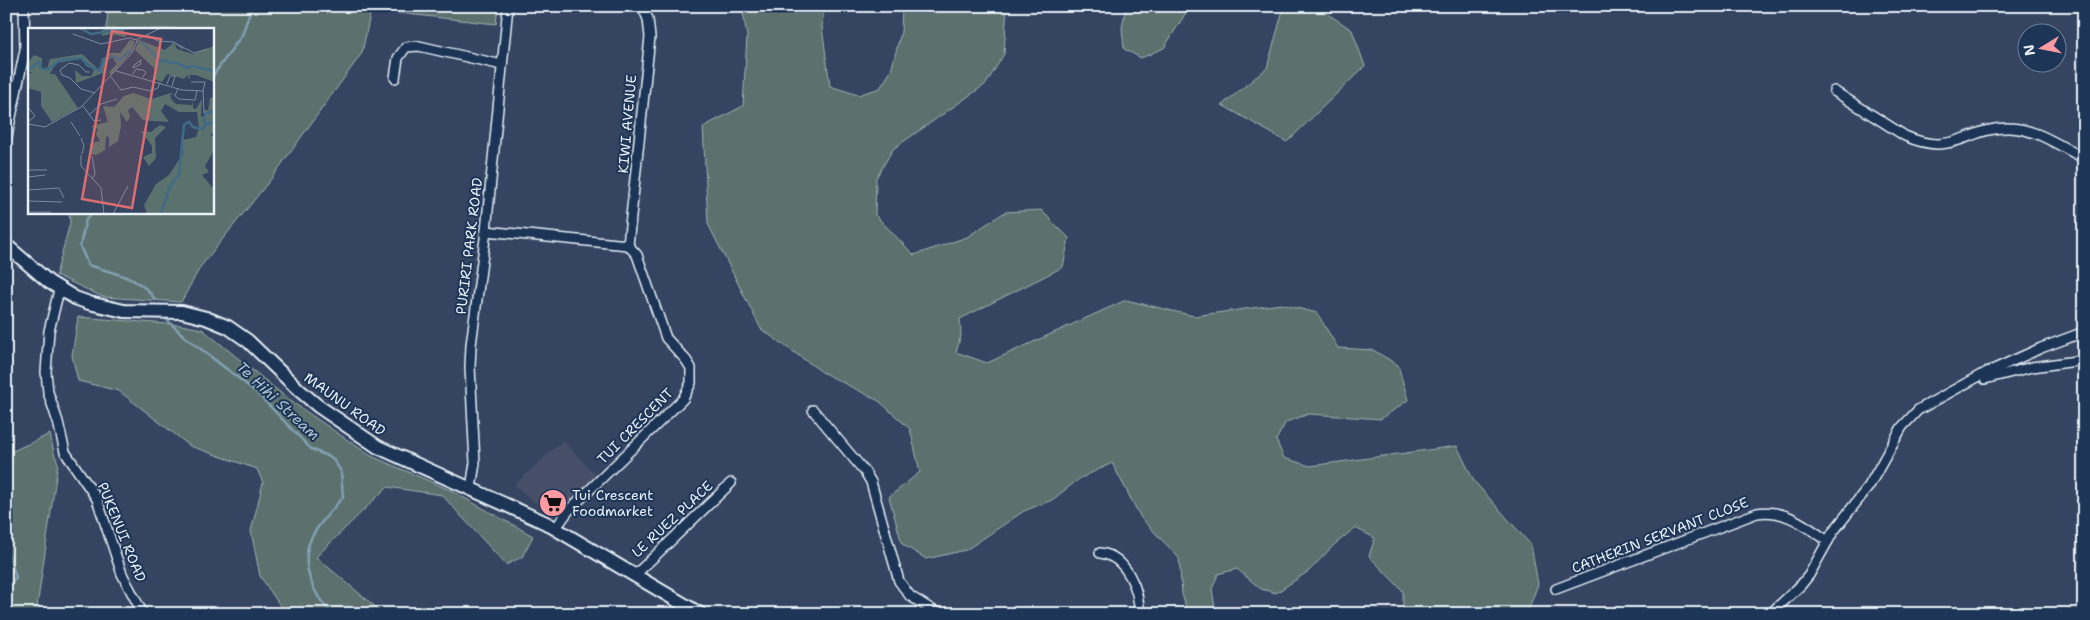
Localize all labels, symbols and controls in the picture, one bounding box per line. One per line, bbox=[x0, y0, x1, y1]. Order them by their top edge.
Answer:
north arrow bbox=[2018, 22, 2068, 72]
inset map bbox=[28, 28, 214, 214]
text: N bbox=[2019, 43, 2039, 57]
street label: KIWI AVENUE bbox=[614, 74, 640, 174]
street label: PURIRI PARK ROAD bbox=[452, 177, 486, 315]
water label: Te Hihi Stream bbox=[232, 357, 324, 445]
street label: MAUNU ROAD bbox=[301, 368, 389, 440]
street label: TUI CRESCENT bbox=[593, 384, 677, 468]
street label: LE RUEZ PLACE bbox=[628, 477, 717, 561]
street label: PUKENUI ROAD bbox=[94, 480, 150, 584]
place label: Tui Crescent Foodmarket bbox=[572, 486, 653, 520]
supermarket icon: Tui Crescent Foodmarket bbox=[538, 488, 568, 518]
street label: CATHERIN SERVANT CLOSE bbox=[1569, 493, 1751, 577]

